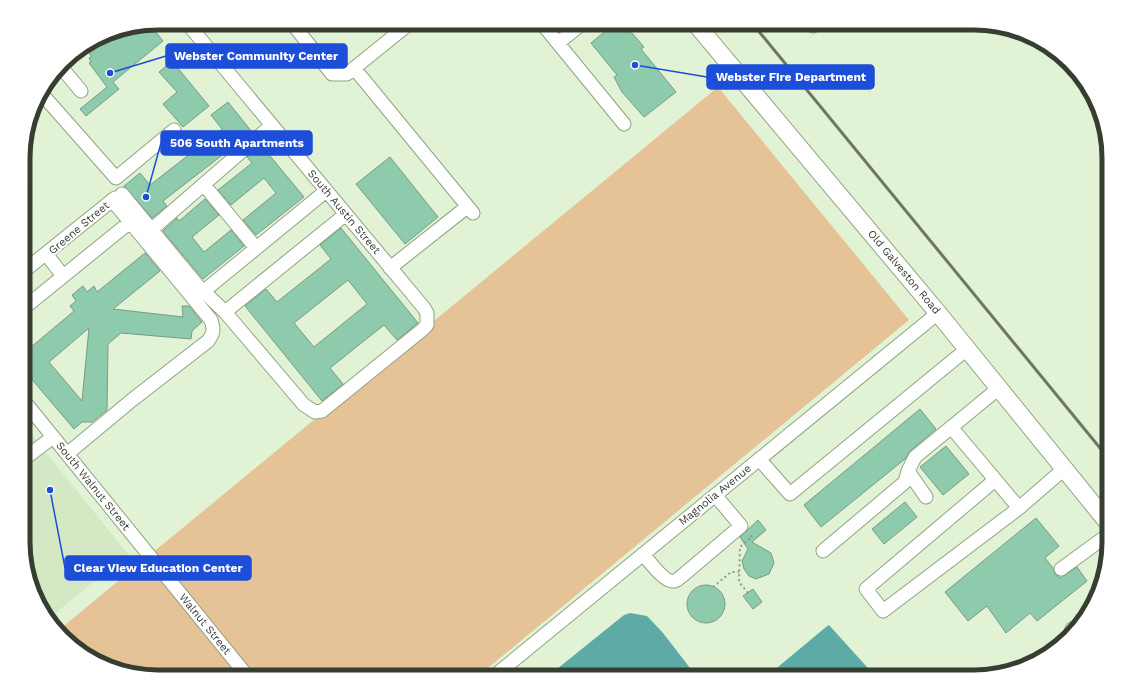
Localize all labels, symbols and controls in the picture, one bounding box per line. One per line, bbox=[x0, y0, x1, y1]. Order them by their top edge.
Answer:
callout: Webster Community Center bbox=[166, 44, 347, 68]
text: Webster Community Center bbox=[174, 49, 339, 63]
callout: Webster Fire Department bbox=[707, 65, 874, 89]
text: Webster Fire Department bbox=[716, 70, 867, 84]
callout: 506 South Apartments bbox=[161, 131, 312, 155]
text: 506 South Apartments bbox=[170, 136, 305, 150]
street label: South Austin Street bbox=[305, 167, 383, 257]
street label: Greene Street bbox=[46, 199, 112, 257]
street label: Old Galveston Road bbox=[865, 227, 943, 317]
street label: South Walnut Street bbox=[53, 439, 133, 533]
street label: Magnolia Avenue bbox=[676, 462, 754, 528]
callout: Clear View Education Center bbox=[65, 556, 251, 580]
text: Clear View Education Center bbox=[73, 561, 243, 575]
street label: Walnut Street bbox=[176, 591, 234, 657]

